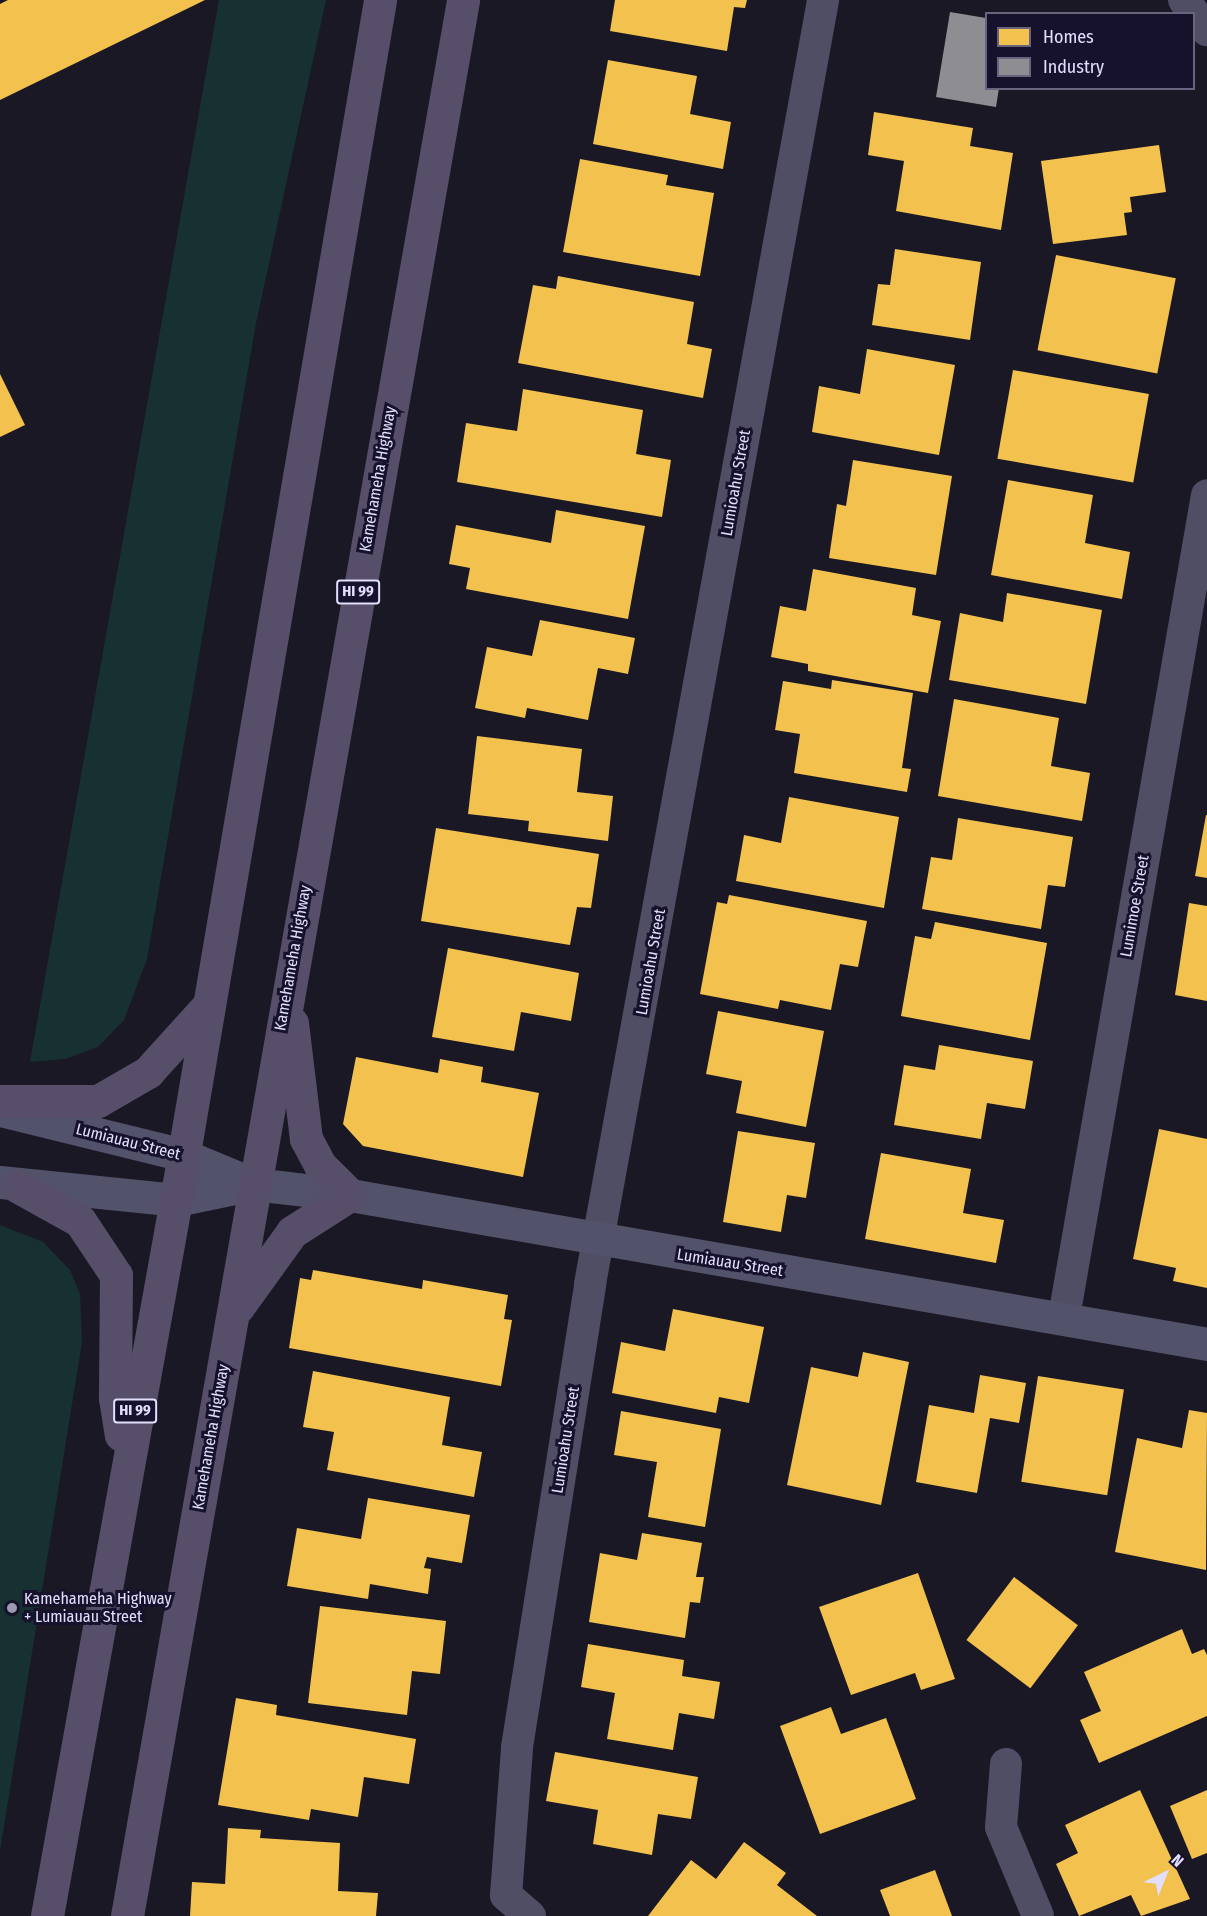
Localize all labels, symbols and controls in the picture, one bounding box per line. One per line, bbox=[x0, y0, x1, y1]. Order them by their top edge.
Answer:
legend bbox=[985, 12, 1195, 90]
text: Homes bbox=[1043, 26, 1094, 48]
text: Industry bbox=[1043, 56, 1104, 78]
street label: Kamehameha Highway bbox=[356, 405, 400, 553]
street label: Lumioahu Street bbox=[717, 428, 755, 538]
road number: HI 99 bbox=[336, 580, 380, 604]
street label: Lumimoe Street bbox=[1117, 853, 1153, 959]
street label: Kamehameha Highway bbox=[271, 884, 315, 1032]
street label: Lumioahu Street bbox=[632, 907, 670, 1017]
street label: Lumiauau Street bbox=[74, 1120, 182, 1164]
street label: Lumiauau Street bbox=[676, 1245, 784, 1281]
street label: Kamehameha Highway bbox=[189, 1363, 233, 1511]
street label: Lumioahu Street bbox=[548, 1385, 584, 1495]
road number: HI 99 bbox=[112, 1399, 158, 1423]
place label: Kamehameha Highway + Lumiauau Street bbox=[24, 1589, 172, 1627]
marker: Kamehameha Highway + Lumiauau Street bbox=[5, 1601, 19, 1615]
north arrow bbox=[1135, 1844, 1195, 1904]
text: N bbox=[1168, 1850, 1188, 1871]

